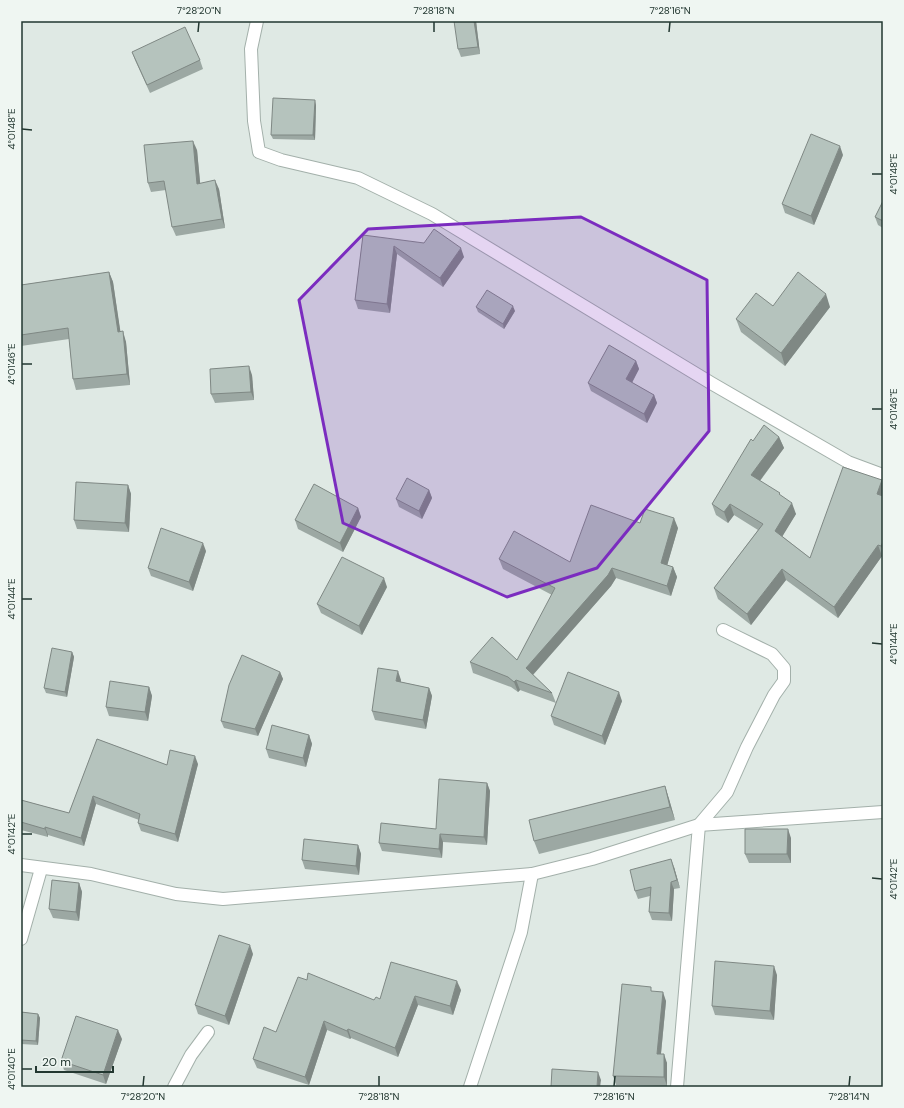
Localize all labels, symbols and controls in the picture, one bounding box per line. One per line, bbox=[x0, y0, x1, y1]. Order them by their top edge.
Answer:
text: 7°28'20"N bbox=[177, 4, 221, 17]
text: 7°28'18"N bbox=[413, 4, 455, 17]
text: 7°28'16"N bbox=[649, 4, 691, 17]
text: 4°01'48"E bbox=[5, 108, 18, 150]
text: 4°01'48"E bbox=[887, 153, 900, 195]
text: 4°01'46"E bbox=[5, 343, 18, 385]
text: 4°01'46"E bbox=[887, 388, 900, 430]
text: 4°01'44"E bbox=[5, 578, 18, 620]
text: 4°01'44"E bbox=[887, 623, 900, 665]
text: 4°01'42"E bbox=[5, 813, 18, 854]
text: 4°01'42"E bbox=[887, 858, 900, 899]
text: 4°01'40"E bbox=[5, 1048, 18, 1090]
scale bar bbox=[36, 1048, 113, 1074]
text: 20 m bbox=[42, 1054, 71, 1070]
text: 7°28'20"N bbox=[121, 1090, 165, 1103]
text: 7°28'18"N bbox=[358, 1090, 400, 1103]
text: 7°28'16"N bbox=[593, 1090, 635, 1103]
text: 7°28'14"N bbox=[828, 1090, 870, 1103]

